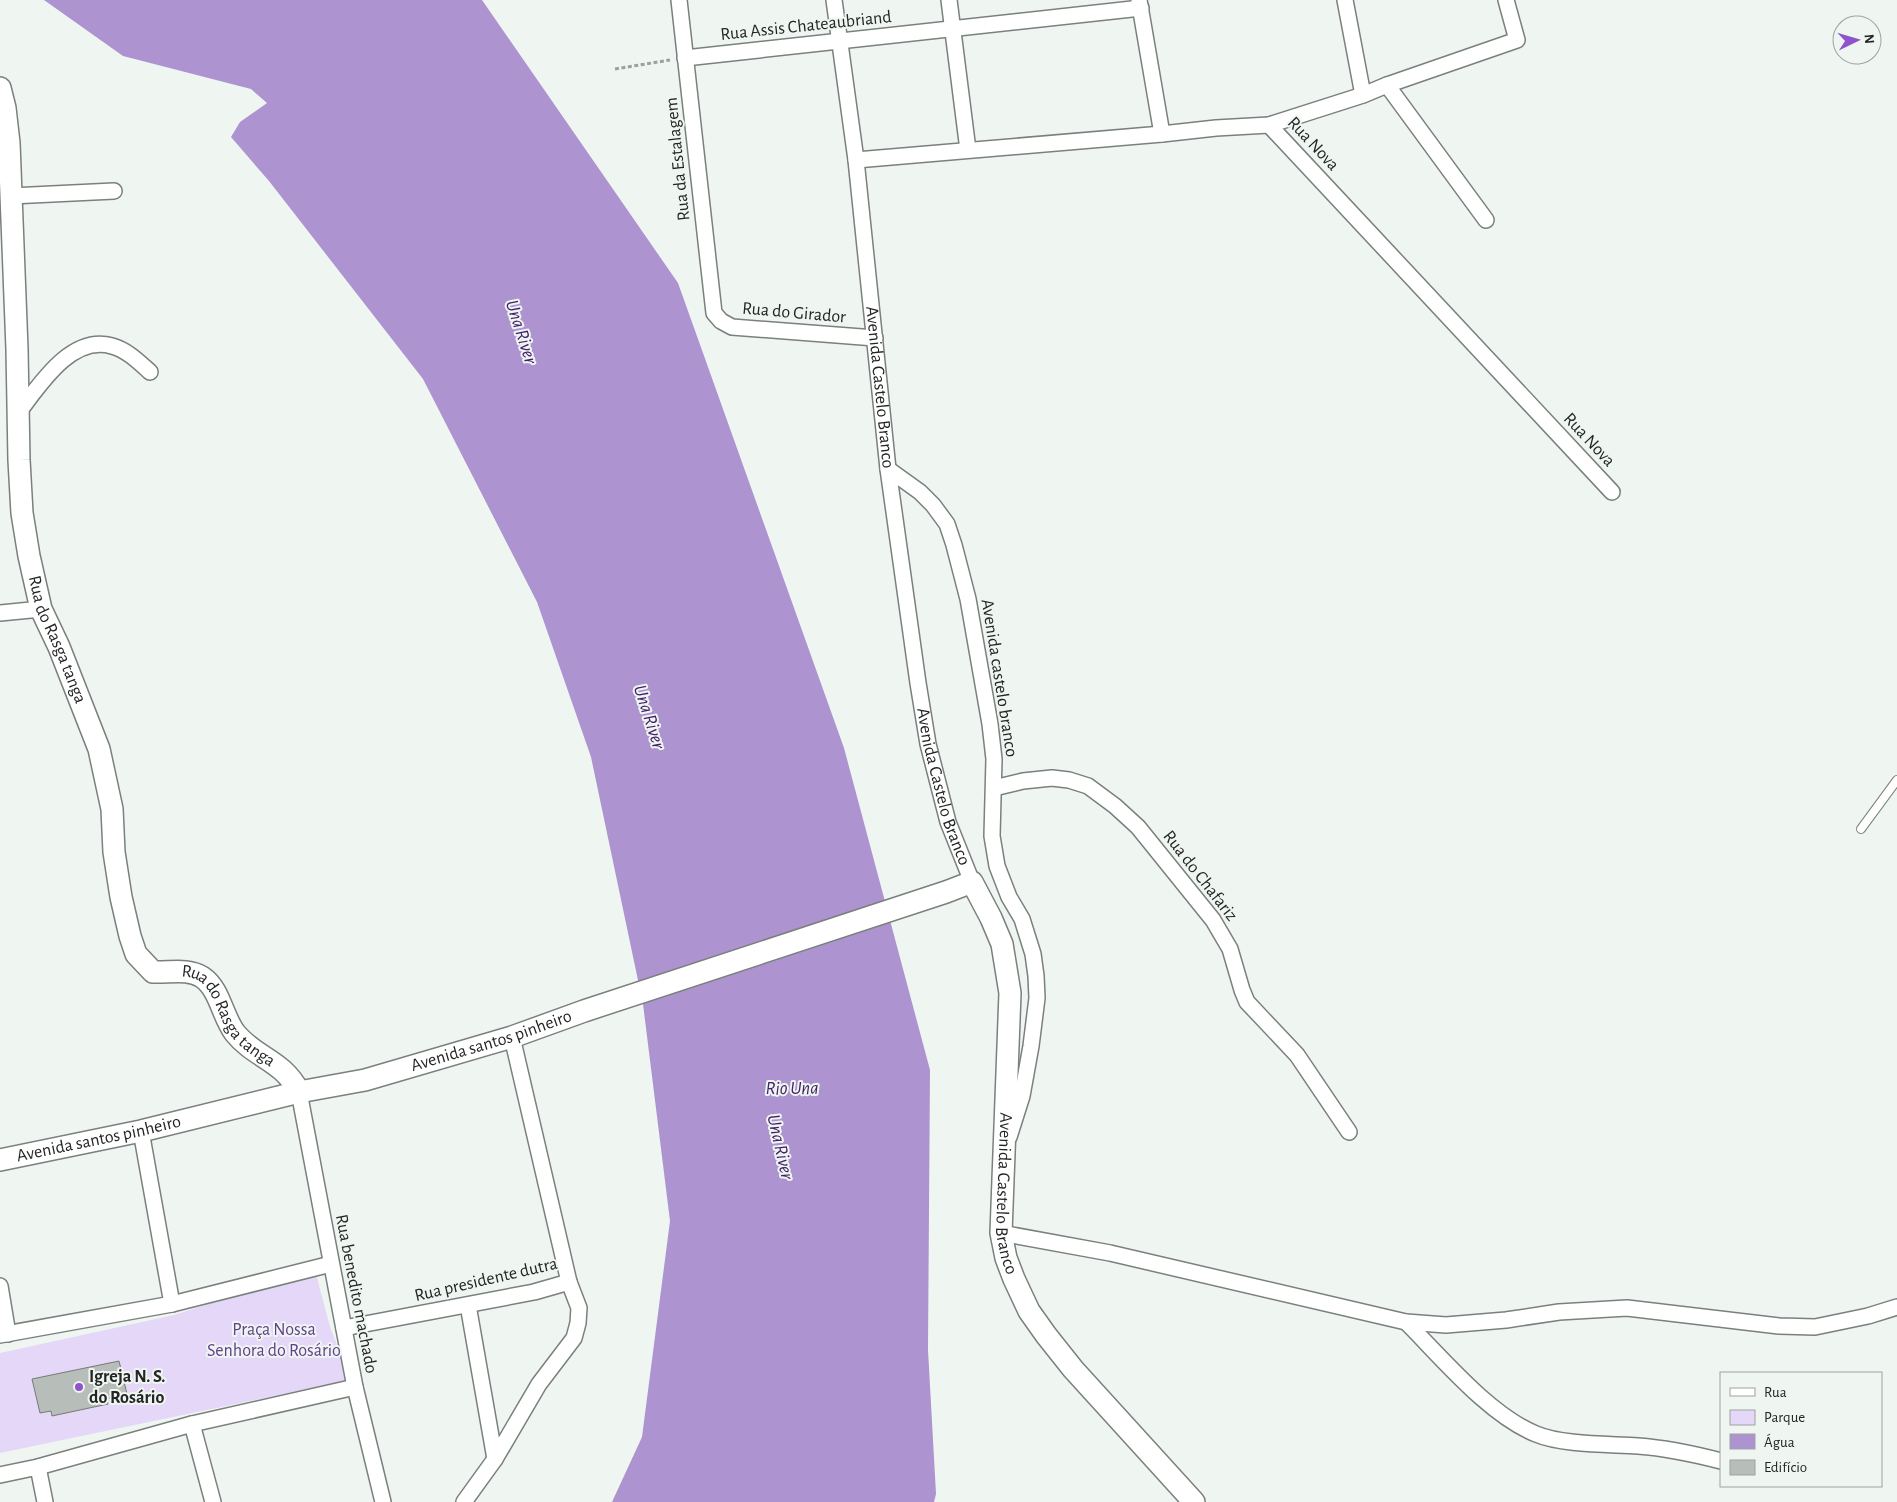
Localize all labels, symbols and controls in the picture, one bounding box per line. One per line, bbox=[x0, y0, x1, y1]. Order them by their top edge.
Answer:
street label: Rua Assis Chateaubriand bbox=[719, 8, 893, 44]
north arrow bbox=[1832, 15, 1882, 65]
text: N bbox=[1862, 33, 1876, 44]
street label: Rua da Estalagem bbox=[663, 96, 693, 222]
street label: Rua Nova bbox=[1284, 114, 1342, 174]
water label: Una River bbox=[502, 298, 540, 367]
street label: Rua do Girador bbox=[741, 299, 847, 327]
street label: Avenida Castelo Branco bbox=[862, 305, 897, 469]
street label: Rua Nova bbox=[1560, 410, 1618, 470]
street label: Rua do Rasga tanga bbox=[25, 574, 89, 706]
street label: Avenida castelo branco bbox=[978, 598, 1020, 758]
water label: Una River bbox=[630, 683, 668, 752]
street label: Avenida Castelo Branco bbox=[913, 707, 973, 868]
street label: Rua do Chafariz bbox=[1159, 827, 1241, 925]
street label: Rua do Rasga tanga bbox=[181, 962, 278, 1071]
street label: Avenida santos pinheiro bbox=[409, 1007, 574, 1075]
water label: Rio Una bbox=[766, 1079, 818, 1098]
street label: Avenida santos pinheiro bbox=[15, 1112, 183, 1165]
street label: Avenida Castelo Branco bbox=[992, 1112, 1020, 1277]
water label: Una River bbox=[763, 1113, 797, 1182]
street label: Rua benedito machado bbox=[332, 1213, 380, 1375]
street label: Rua presidente dutra bbox=[413, 1255, 559, 1305]
park label: Praça Nossa Senhora do Rosário bbox=[207, 1321, 341, 1360]
place label: Igreja N. S. do Rosário bbox=[89, 1368, 165, 1407]
legend bbox=[1720, 1372, 1882, 1487]
marker: Igreja N. S. do Rosário bbox=[73, 1381, 85, 1393]
text: Rua bbox=[1764, 1385, 1787, 1400]
text: Parque bbox=[1764, 1410, 1805, 1425]
text: Água bbox=[1764, 1433, 1795, 1450]
text: Edifício bbox=[1764, 1460, 1807, 1475]

